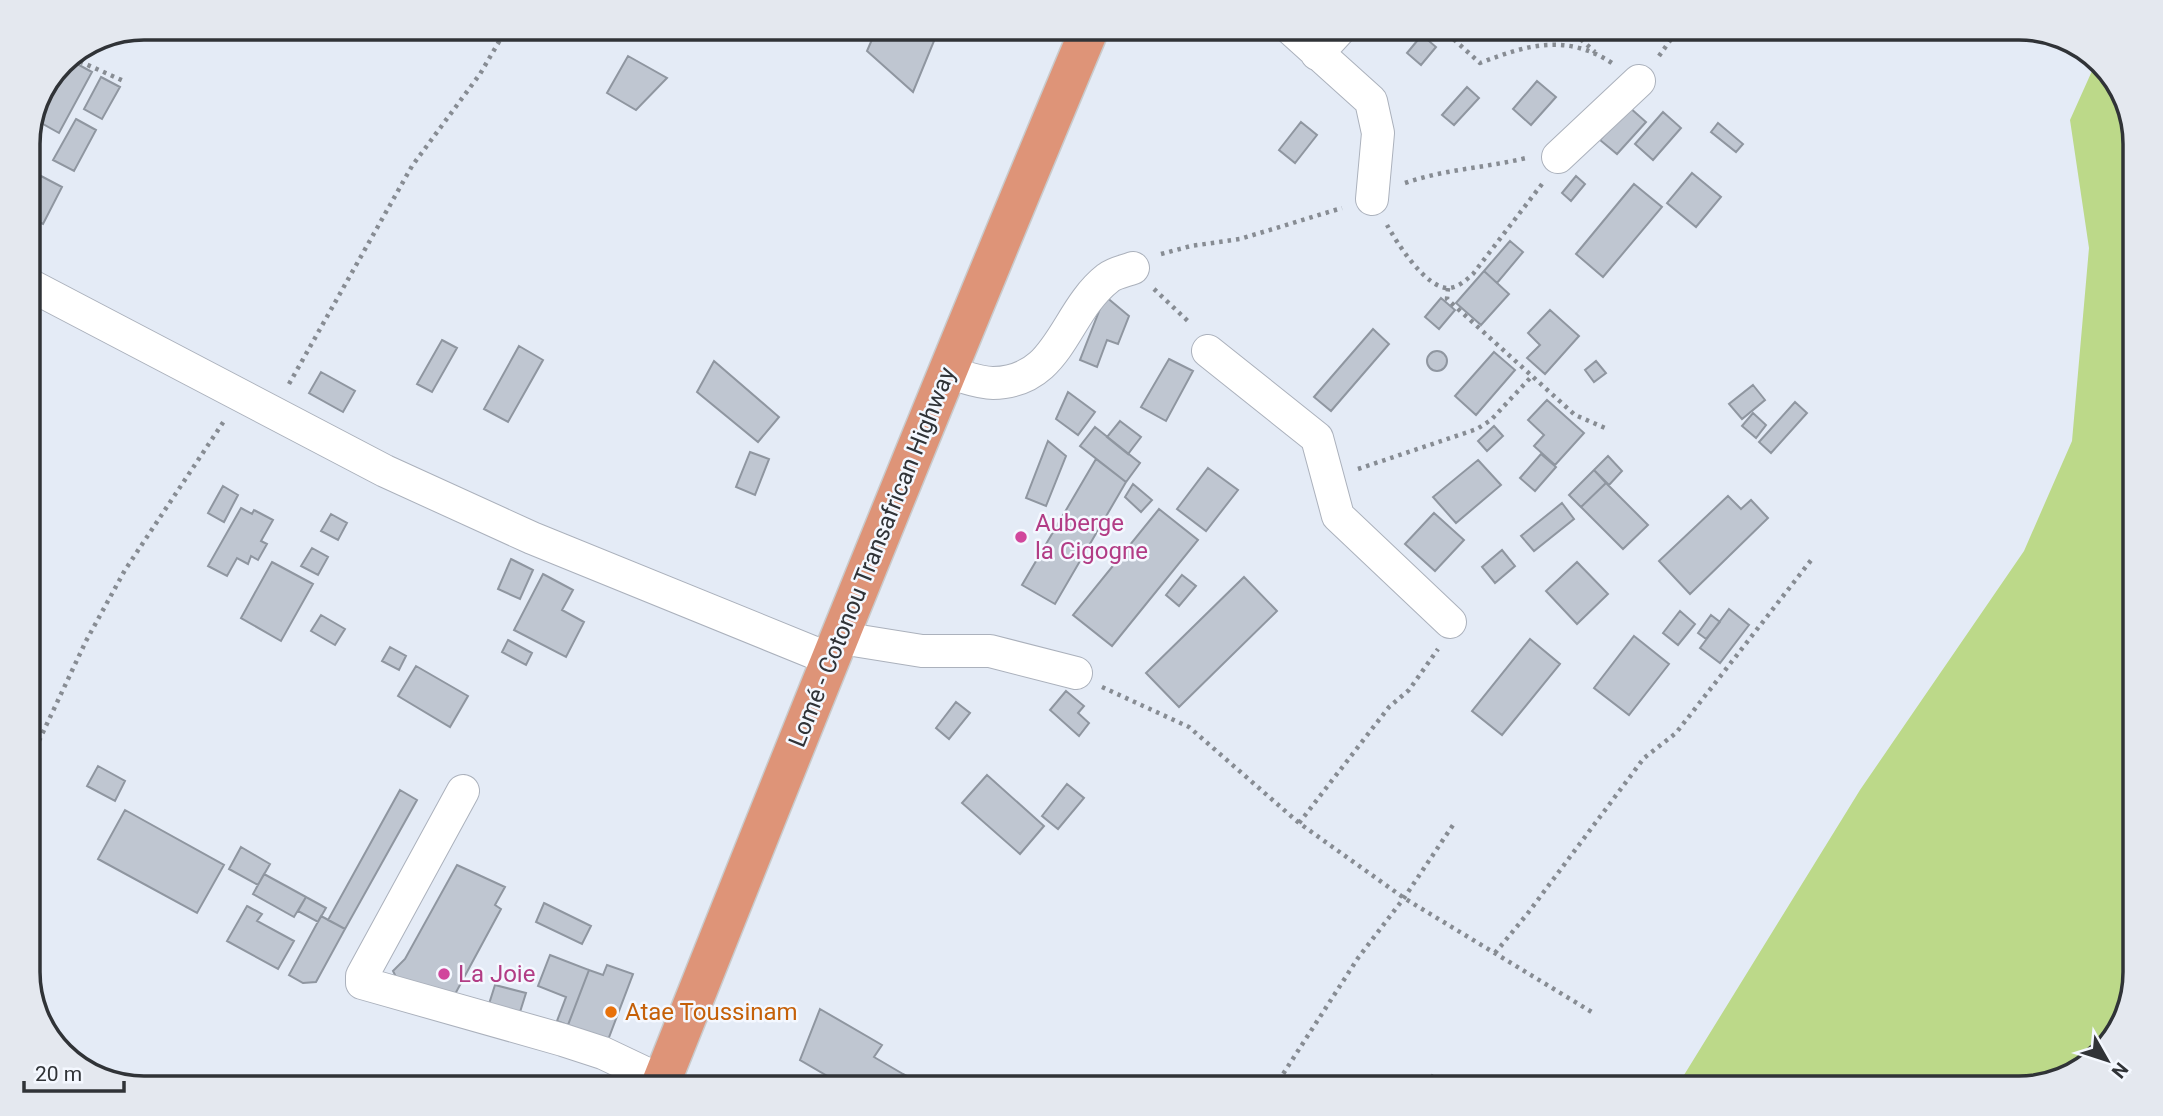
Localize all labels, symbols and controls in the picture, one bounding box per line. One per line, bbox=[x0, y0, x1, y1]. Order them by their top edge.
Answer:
street label: Lomé - Cotonou Transafrican Highway bbox=[783, 362, 961, 751]
place label: Auberge la Cigogne bbox=[1035, 509, 1148, 565]
marker: Auberge la Cigogne bbox=[1013, 529, 1029, 545]
place label: La Joie bbox=[458, 960, 535, 988]
marker: La Joie bbox=[436, 966, 452, 982]
place label: Atae Toussinam bbox=[625, 998, 798, 1026]
marker: Atae Toussinam bbox=[603, 1004, 619, 1020]
north arrow bbox=[2072, 1025, 2142, 1095]
scale bar bbox=[24, 1050, 124, 1094]
text: N bbox=[2107, 1058, 2133, 1083]
text: 20 m bbox=[35, 1062, 82, 1086]

